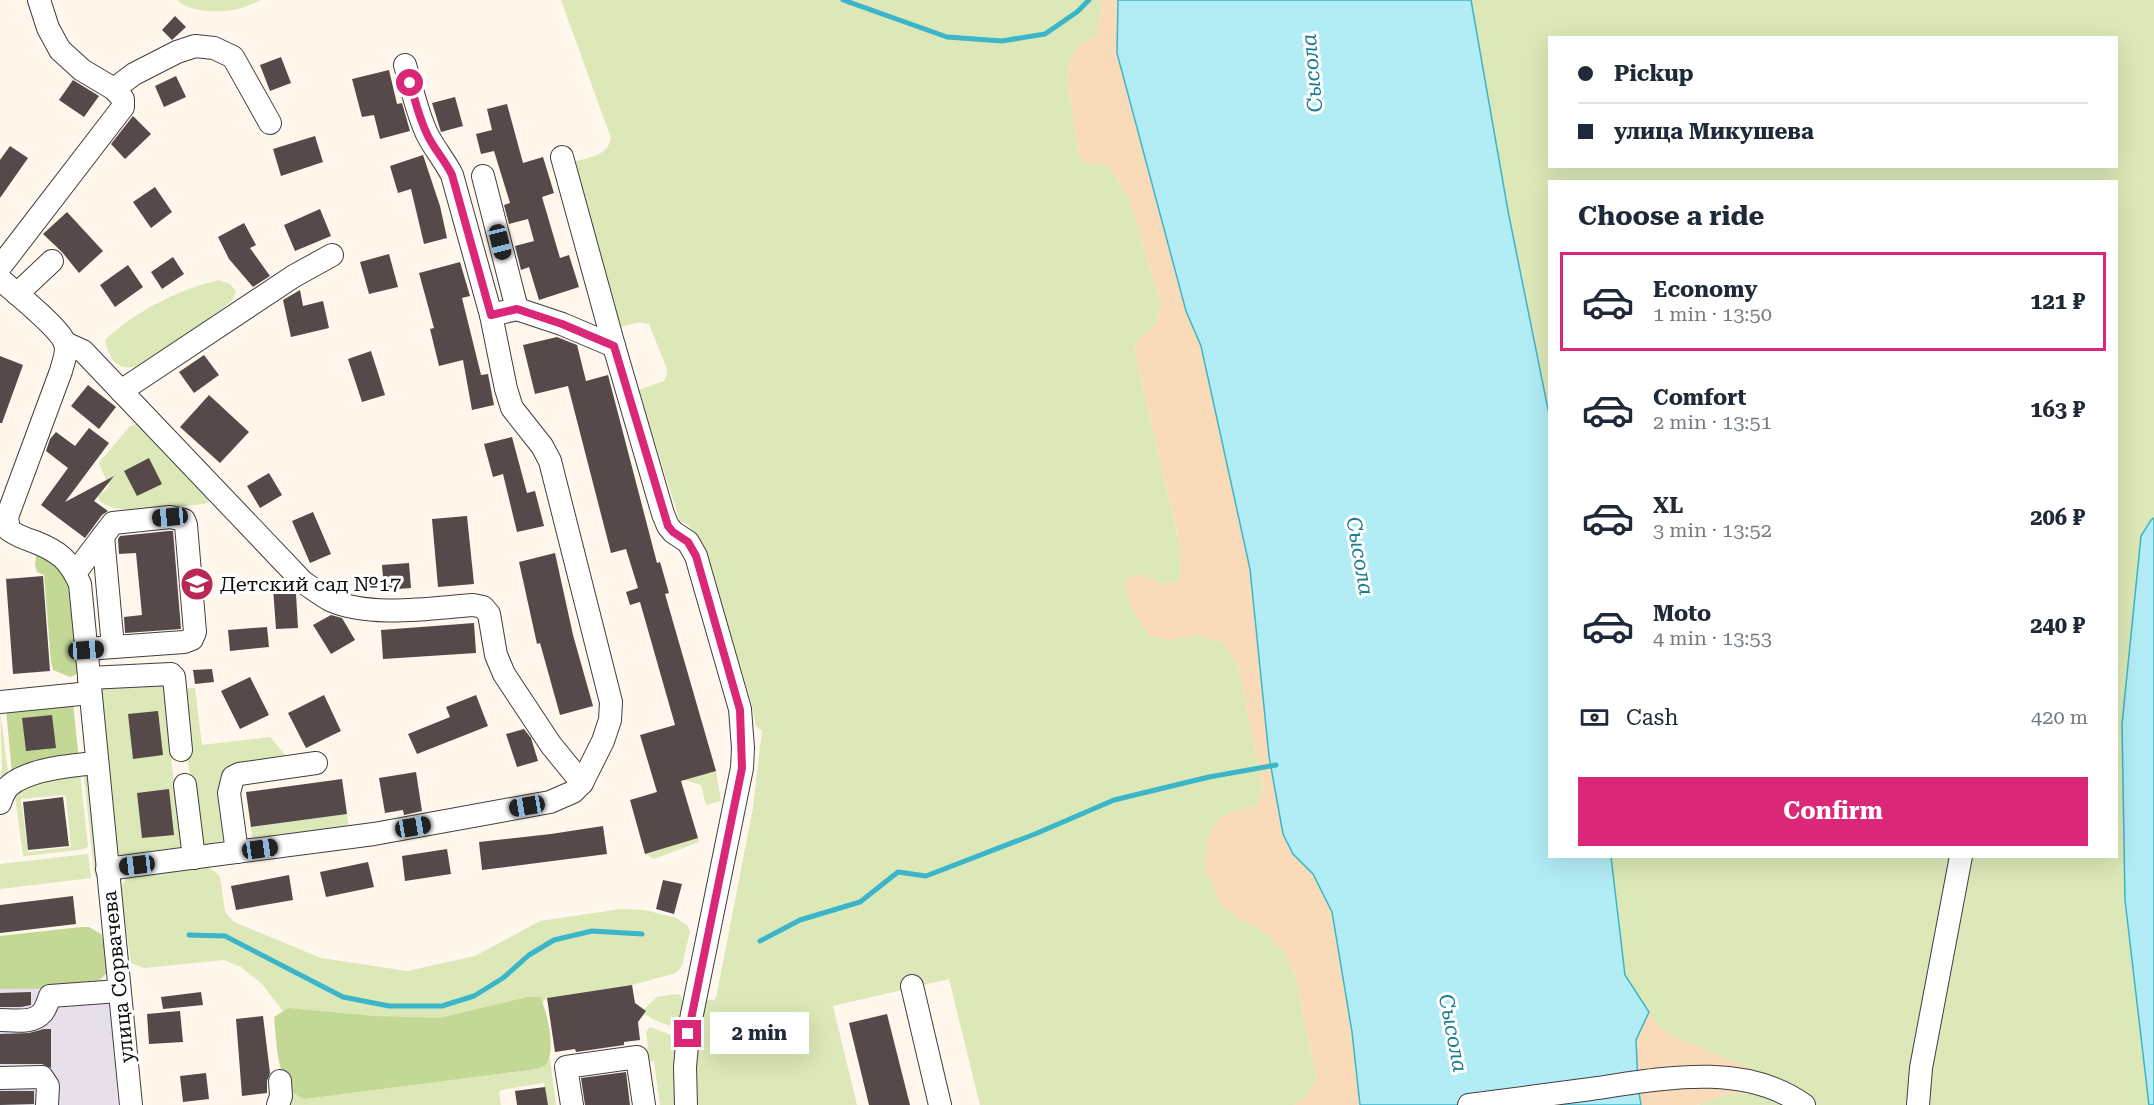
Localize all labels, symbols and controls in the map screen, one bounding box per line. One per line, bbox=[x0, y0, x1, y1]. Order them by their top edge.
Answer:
water label: Сысола bbox=[1297, 33, 1327, 113]
text: Pickup bbox=[1614, 61, 1694, 86]
route start bbox=[396, 69, 423, 96]
text: улица Микушева bbox=[1614, 119, 1814, 144]
text: Choose a ride bbox=[1578, 200, 1764, 232]
car bbox=[487, 222, 513, 262]
icon: car bbox=[1581, 275, 1635, 329]
text: Economy bbox=[1653, 277, 1757, 302]
text: 121 ₽ bbox=[2030, 289, 2085, 314]
text: 1 min · 13:50 bbox=[1653, 302, 1772, 326]
icon: car bbox=[1581, 383, 1635, 437]
text: Comfort bbox=[1653, 385, 1746, 410]
text: 163 ₽ bbox=[2030, 397, 2085, 422]
text: 2 min · 13:51 bbox=[1653, 410, 1772, 434]
icon: car bbox=[1581, 491, 1635, 545]
text: XL bbox=[1653, 493, 1683, 518]
text: 206 ₽ bbox=[2030, 505, 2085, 530]
car bbox=[151, 506, 189, 528]
water label: Сысола bbox=[1341, 515, 1379, 597]
text: 3 min · 13:52 bbox=[1653, 518, 1772, 542]
school or university icon: Детский сад №17 bbox=[179, 566, 215, 602]
place label: Детский сад №17 bbox=[220, 572, 401, 596]
icon: car bbox=[1581, 599, 1635, 653]
text: Moto bbox=[1653, 601, 1711, 626]
text: 240 ₽ bbox=[2030, 613, 2085, 638]
text: 4 min · 13:53 bbox=[1653, 626, 1772, 650]
car bbox=[67, 640, 105, 660]
icon: cash bbox=[1578, 701, 1611, 734]
text: Cash bbox=[1626, 705, 1678, 730]
text: 420 m bbox=[2031, 705, 2088, 729]
button: Confirm bbox=[1578, 777, 2088, 846]
car bbox=[508, 794, 546, 818]
car bbox=[394, 815, 432, 839]
car bbox=[241, 838, 279, 860]
car bbox=[118, 854, 156, 876]
street label: улица Сорвачева bbox=[97, 890, 139, 1064]
water label: Сысола bbox=[1434, 992, 1472, 1074]
callout: 2 min bbox=[709, 1013, 808, 1055]
route end bbox=[674, 1020, 701, 1047]
text: 2 min bbox=[732, 1021, 787, 1045]

